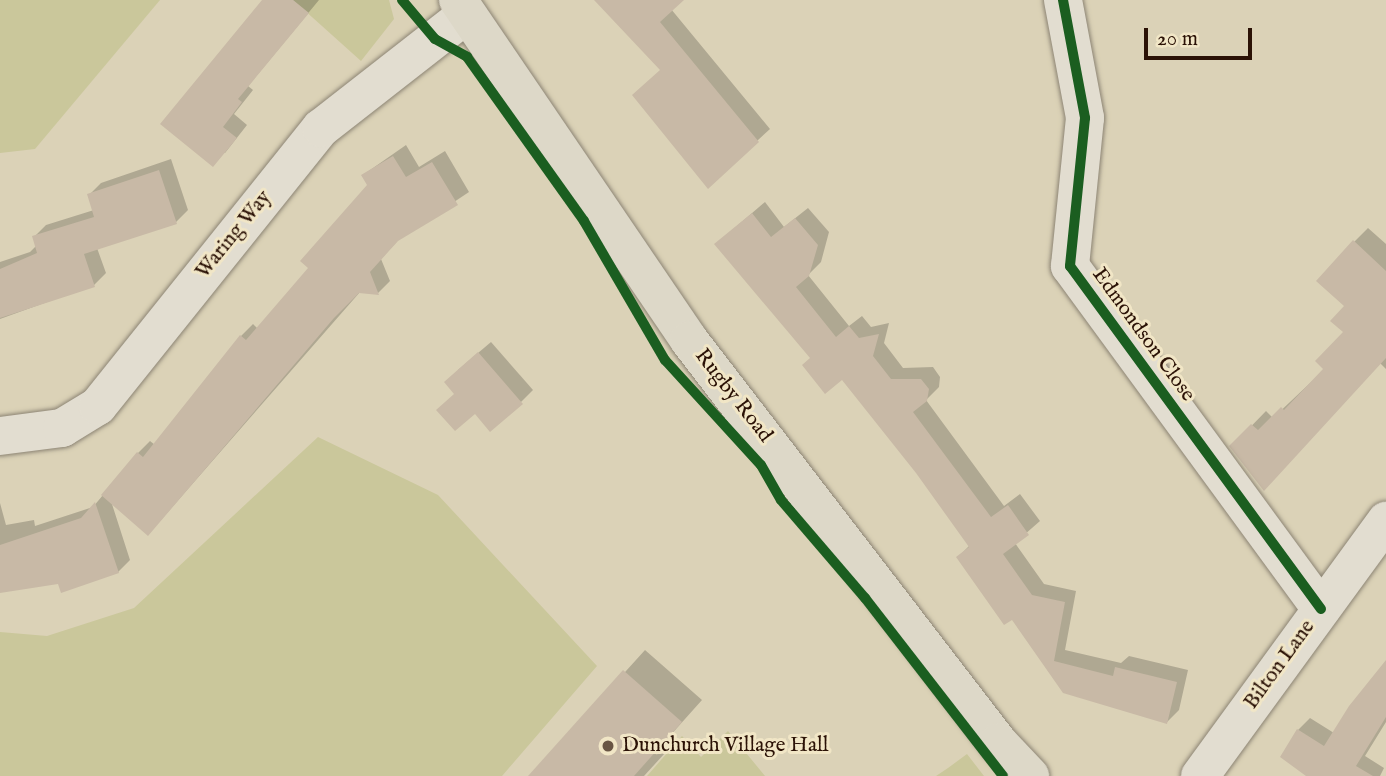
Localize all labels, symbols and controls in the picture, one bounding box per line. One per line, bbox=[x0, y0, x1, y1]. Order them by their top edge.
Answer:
scale bar bbox=[1148, 14, 1256, 58]
text: 20 m bbox=[1157, 26, 1198, 53]
street label: Waring Way bbox=[191, 186, 277, 284]
street label: Edmondson Close bbox=[1086, 263, 1200, 407]
street label: Rugby Road bbox=[689, 344, 777, 448]
street label: Bilton Lane bbox=[1239, 615, 1321, 715]
place label: Dunchurch Village Hall bbox=[622, 733, 829, 759]
marker: Dunchurch Village Hall bbox=[600, 738, 616, 754]

